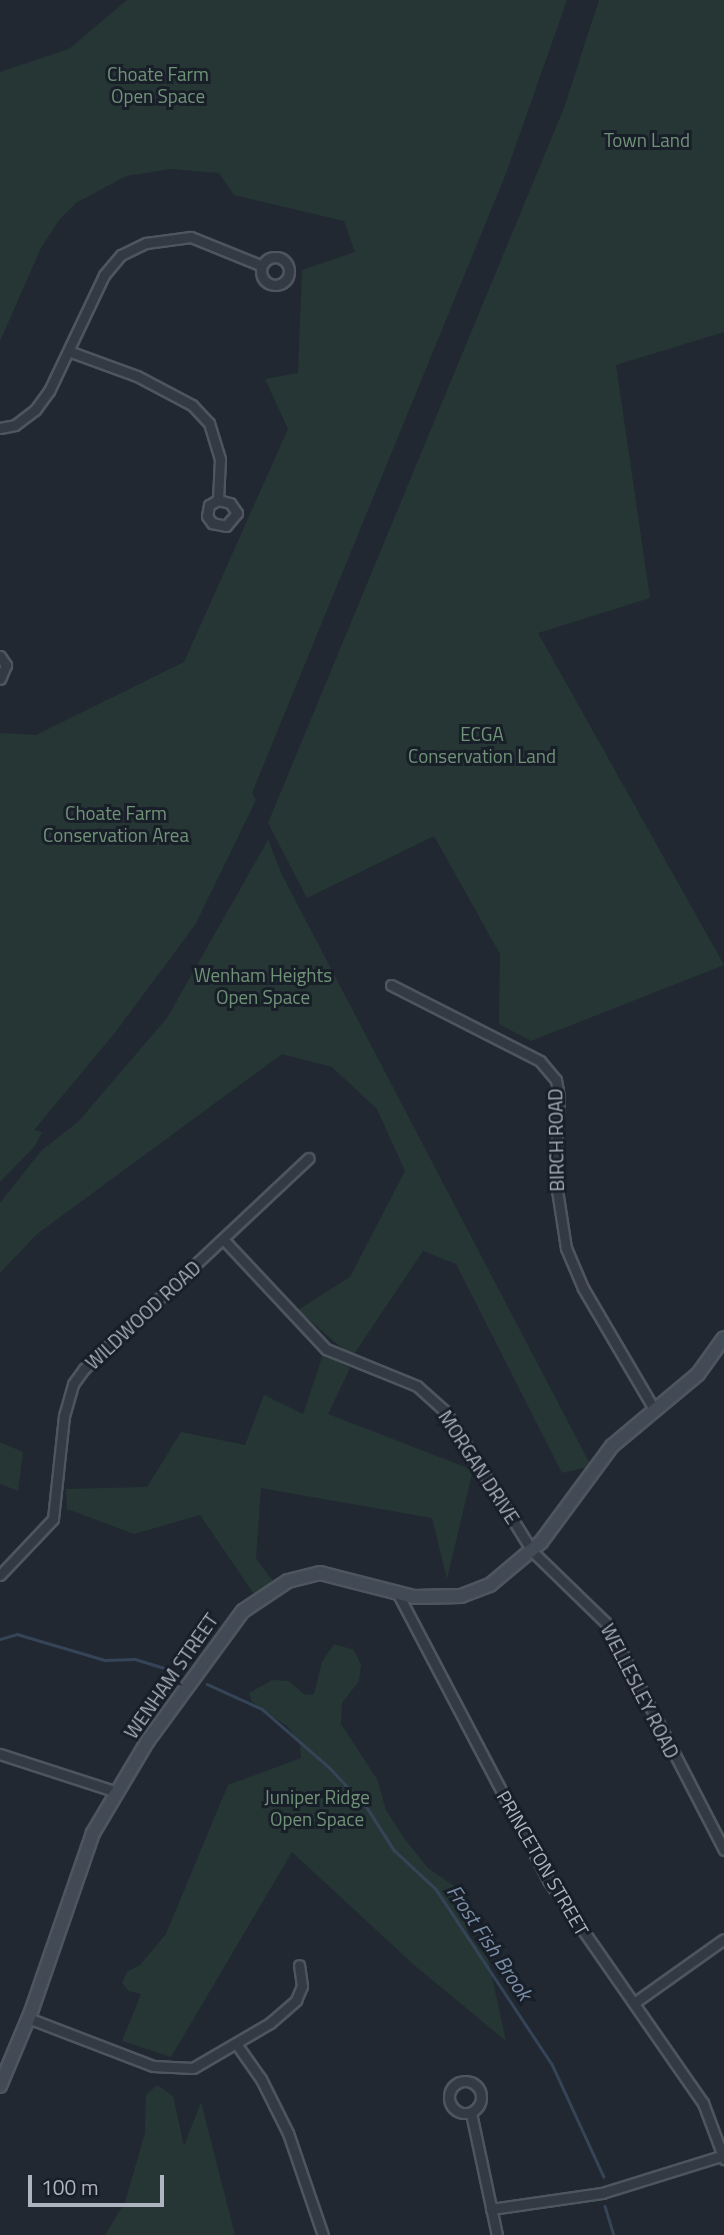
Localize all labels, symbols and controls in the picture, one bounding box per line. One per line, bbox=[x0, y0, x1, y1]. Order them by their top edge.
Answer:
park label: Choate Farm Open Space bbox=[107, 63, 209, 107]
park label: Town Land bbox=[604, 129, 690, 151]
park label: ECGA Conservation Land bbox=[408, 723, 556, 767]
park label: Choate Farm Conservation Area bbox=[43, 802, 189, 846]
park label: Wenham Heights Open Space bbox=[194, 964, 332, 1008]
street label: BIRCH ROAD bbox=[544, 1088, 568, 1192]
street label: WILDWOOD ROAD bbox=[81, 1256, 205, 1374]
street label: MORGAN DRIVE bbox=[434, 1406, 524, 1528]
street label: WENHAM STREET bbox=[119, 1609, 223, 1743]
street label: WELLESLEY ROAD bbox=[596, 1620, 684, 1762]
park label: Juniper Ridge Open Space bbox=[264, 1786, 370, 1830]
street label: PRINCETON STREET bbox=[492, 1786, 594, 1940]
water label: Frost Fish Brook bbox=[442, 1879, 538, 2005]
scale bar bbox=[32, 2162, 168, 2206]
text: 100 m bbox=[41, 2171, 98, 2203]

